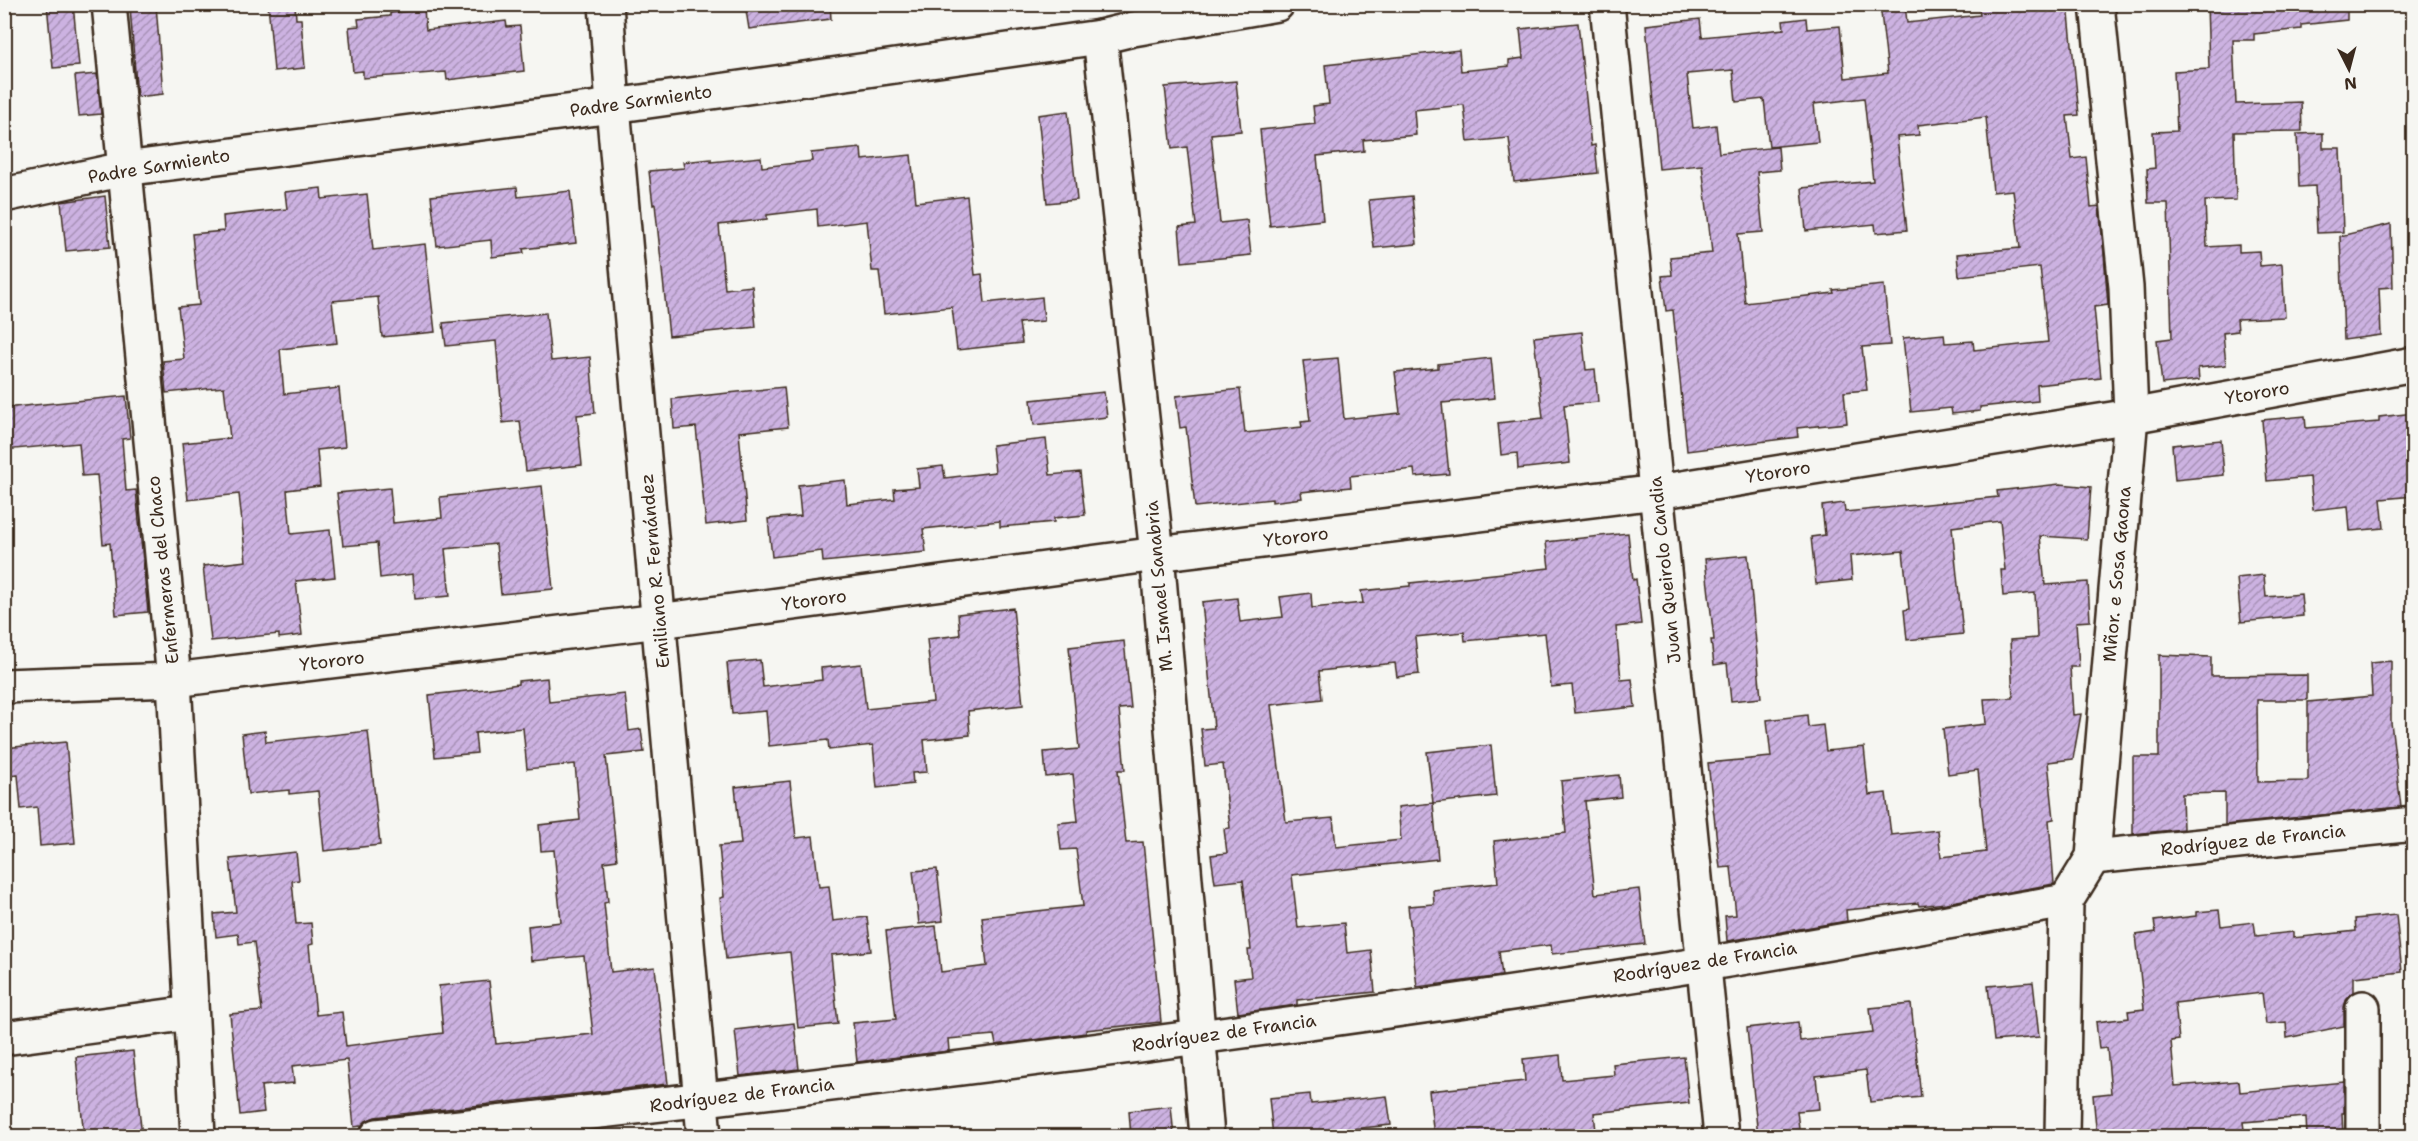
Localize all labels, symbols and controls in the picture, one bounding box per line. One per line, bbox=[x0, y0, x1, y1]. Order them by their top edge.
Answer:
north arrow bbox=[2319, 39, 2379, 99]
text: N bbox=[2343, 72, 2358, 95]
street label: Padre Sarmiento bbox=[568, 79, 714, 123]
street label: Padre Sarmiento bbox=[86, 143, 232, 189]
street label: Ytororo bbox=[2223, 376, 2291, 410]
street label: Ytororo bbox=[1744, 455, 1812, 489]
street label: Emiliano R. Fernández bbox=[635, 473, 675, 669]
street label: Enfermeras del Chaco bbox=[141, 475, 185, 665]
street label: Juan Queirolo Candia bbox=[1643, 475, 1687, 665]
street label: Mñor. e Sosa Gaona bbox=[2097, 485, 2137, 663]
street label: M. Ismael Sanabria bbox=[1140, 499, 1178, 673]
street label: Ytororo bbox=[1262, 521, 1330, 553]
street label: Ytororo bbox=[780, 584, 848, 616]
street label: Ytororo bbox=[298, 645, 366, 677]
street label: Rodríguez de Francia bbox=[2159, 818, 2347, 862]
street label: Rodríguez de Francia bbox=[1611, 936, 1799, 988]
street label: Rodríguez de Francia bbox=[1130, 1008, 1318, 1058]
street label: Rodríguez de Francia bbox=[648, 1072, 836, 1118]

